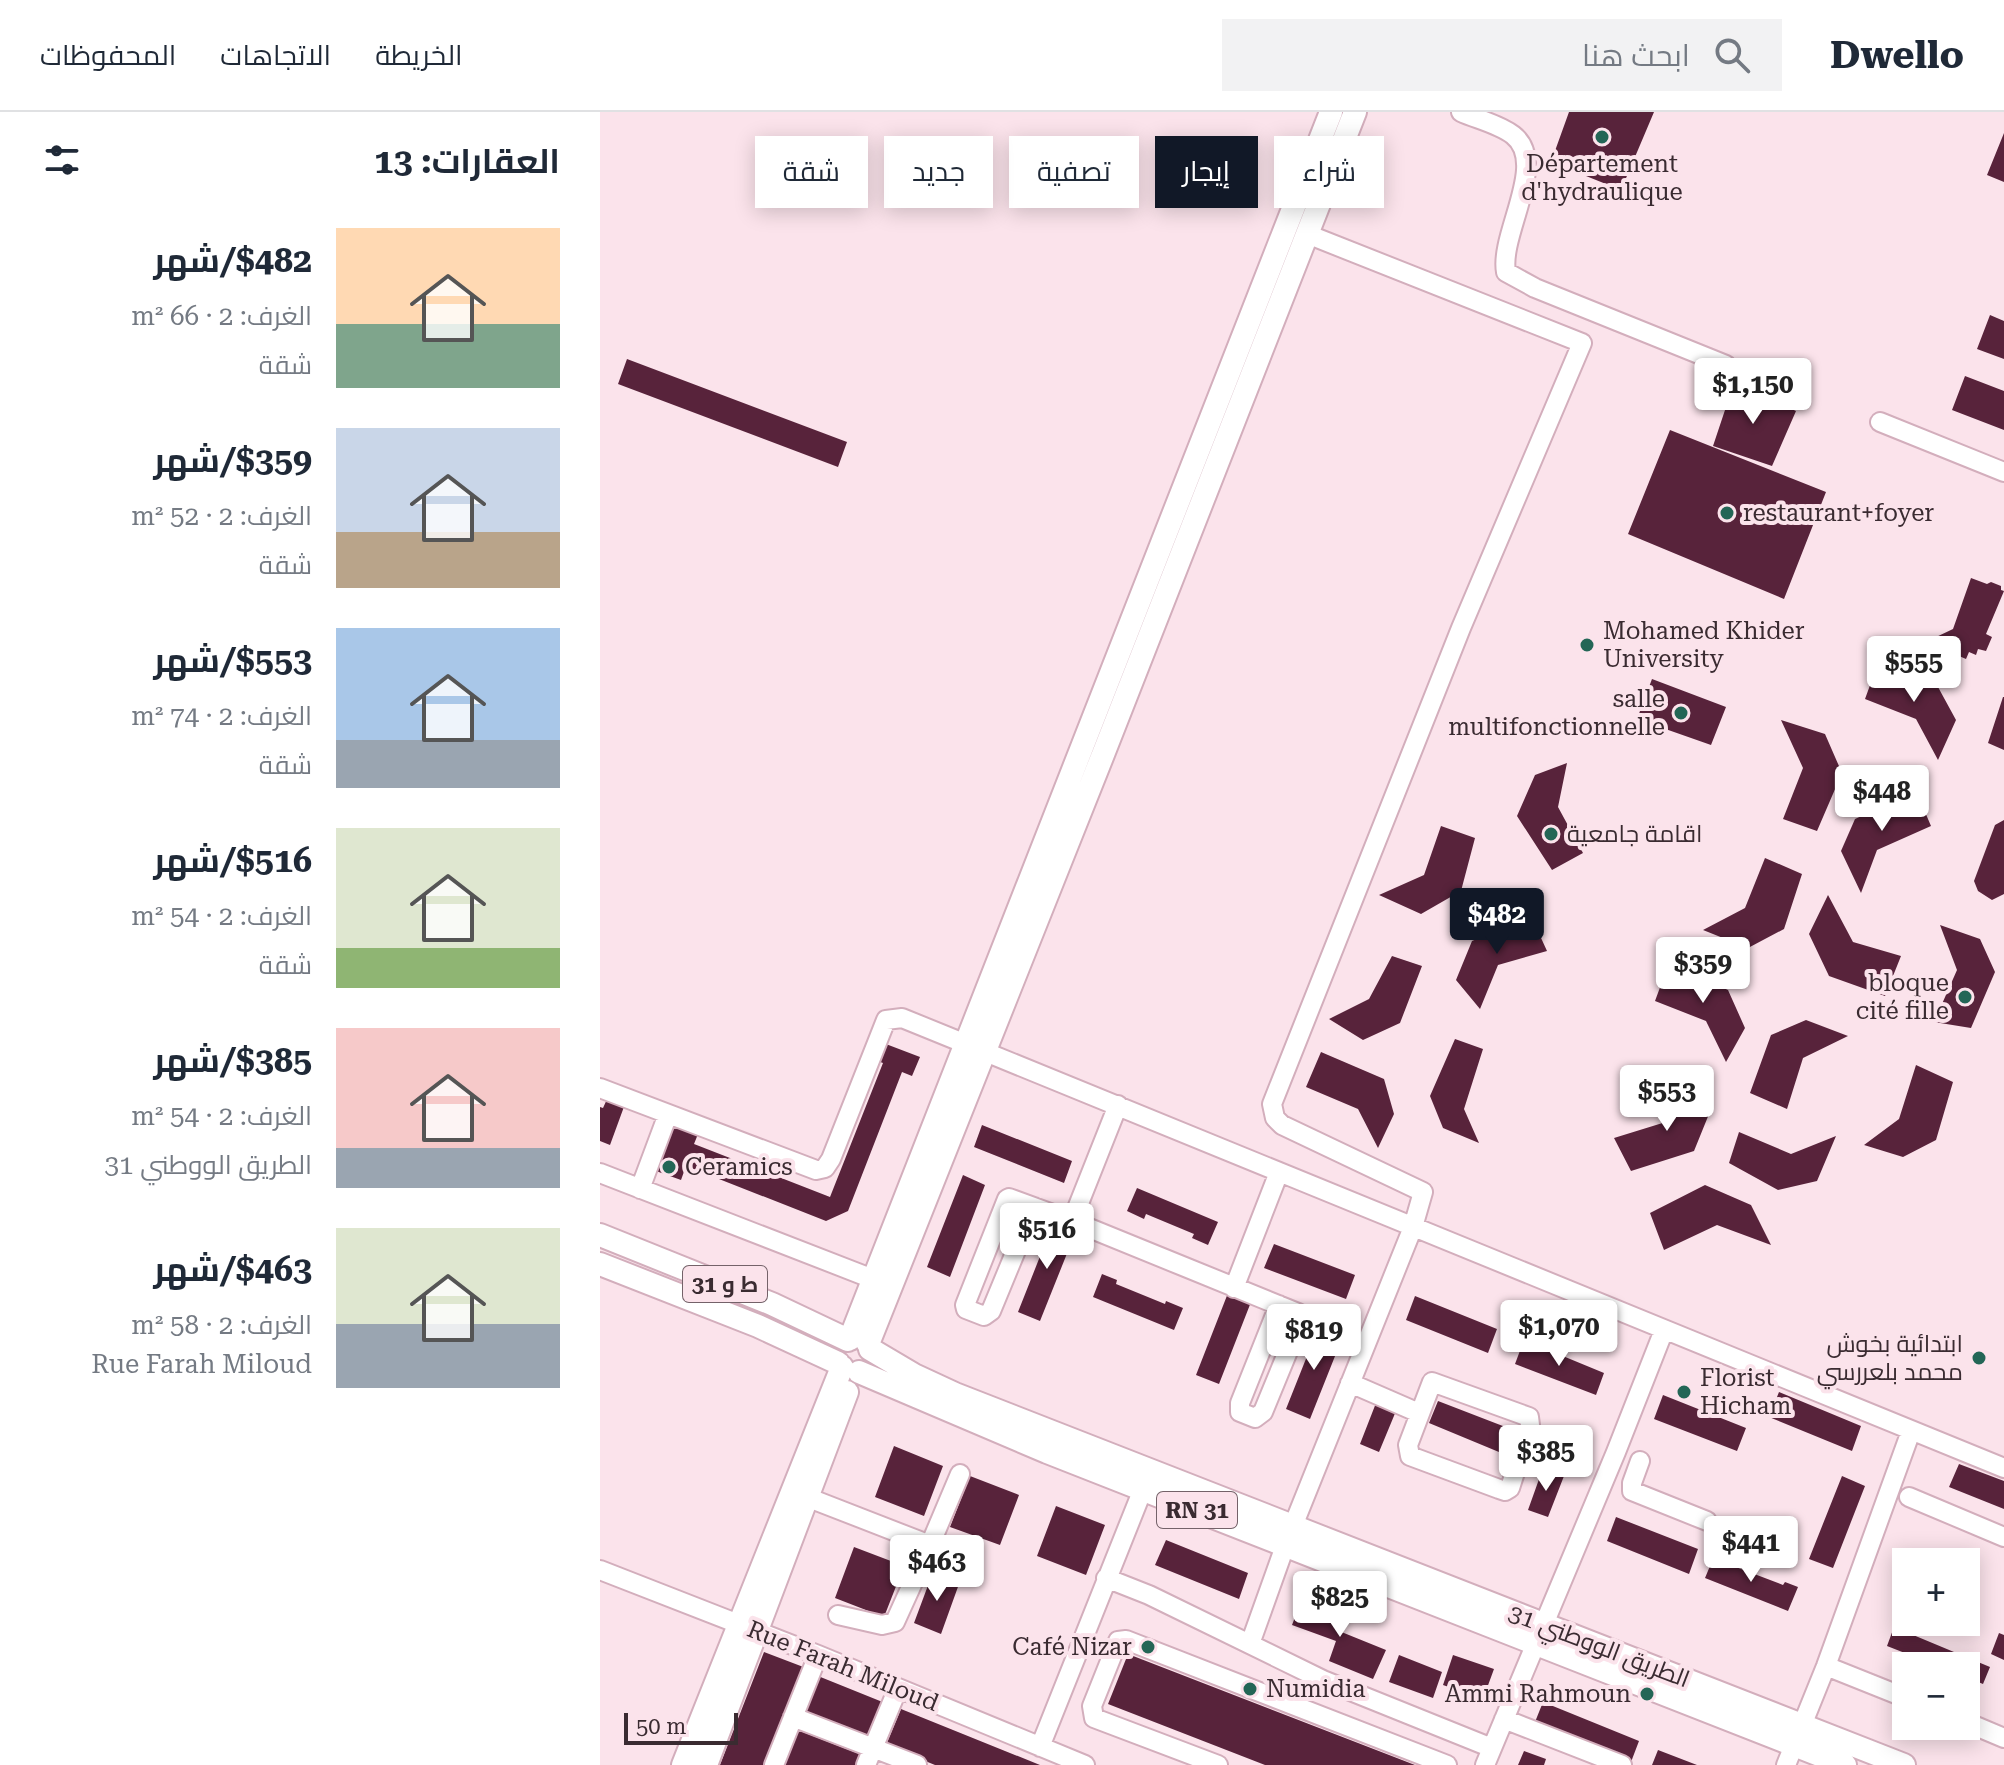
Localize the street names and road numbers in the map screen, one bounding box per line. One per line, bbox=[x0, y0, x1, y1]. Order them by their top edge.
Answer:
road number: ط و 31 bbox=[683, 1266, 767, 1302]
road number: RN 31 bbox=[1157, 1492, 1237, 1528]
street label: الطريق الووطني 31 bbox=[1503, 1599, 1693, 1698]
street label: Rue Farah Miloud bbox=[743, 1615, 943, 1717]

